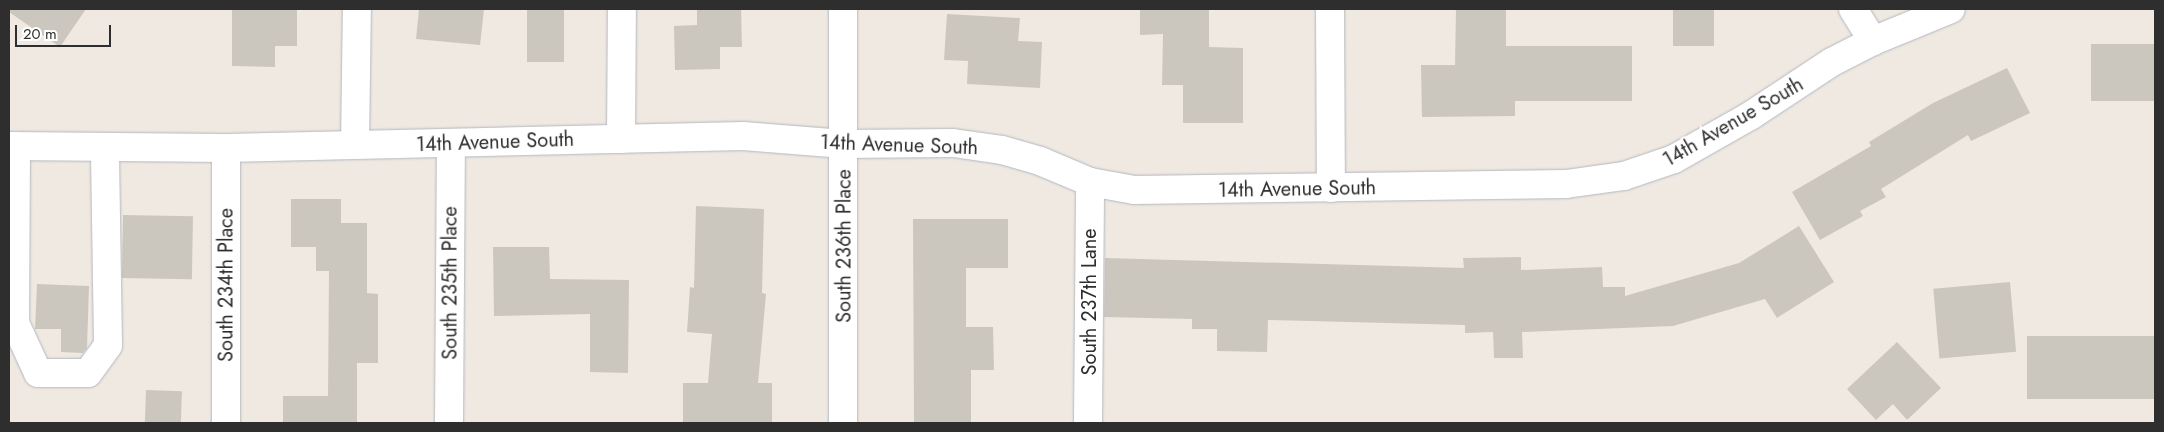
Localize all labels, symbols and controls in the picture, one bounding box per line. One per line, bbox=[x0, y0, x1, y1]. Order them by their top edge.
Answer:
scale bar bbox=[18, 15, 114, 47]
text: 20 m bbox=[23, 23, 57, 45]
street label: 14th Avenue South bbox=[1659, 72, 1807, 172]
street label: 14th Avenue South bbox=[416, 127, 574, 157]
street label: 14th Avenue South bbox=[820, 130, 978, 160]
street label: South 236th Place bbox=[832, 169, 856, 323]
street label: 14th Avenue South bbox=[1218, 176, 1376, 202]
street label: South 235th Place bbox=[438, 206, 462, 360]
street label: South 234th Place bbox=[214, 208, 238, 362]
street label: South 237th Lane bbox=[1077, 229, 1101, 375]

